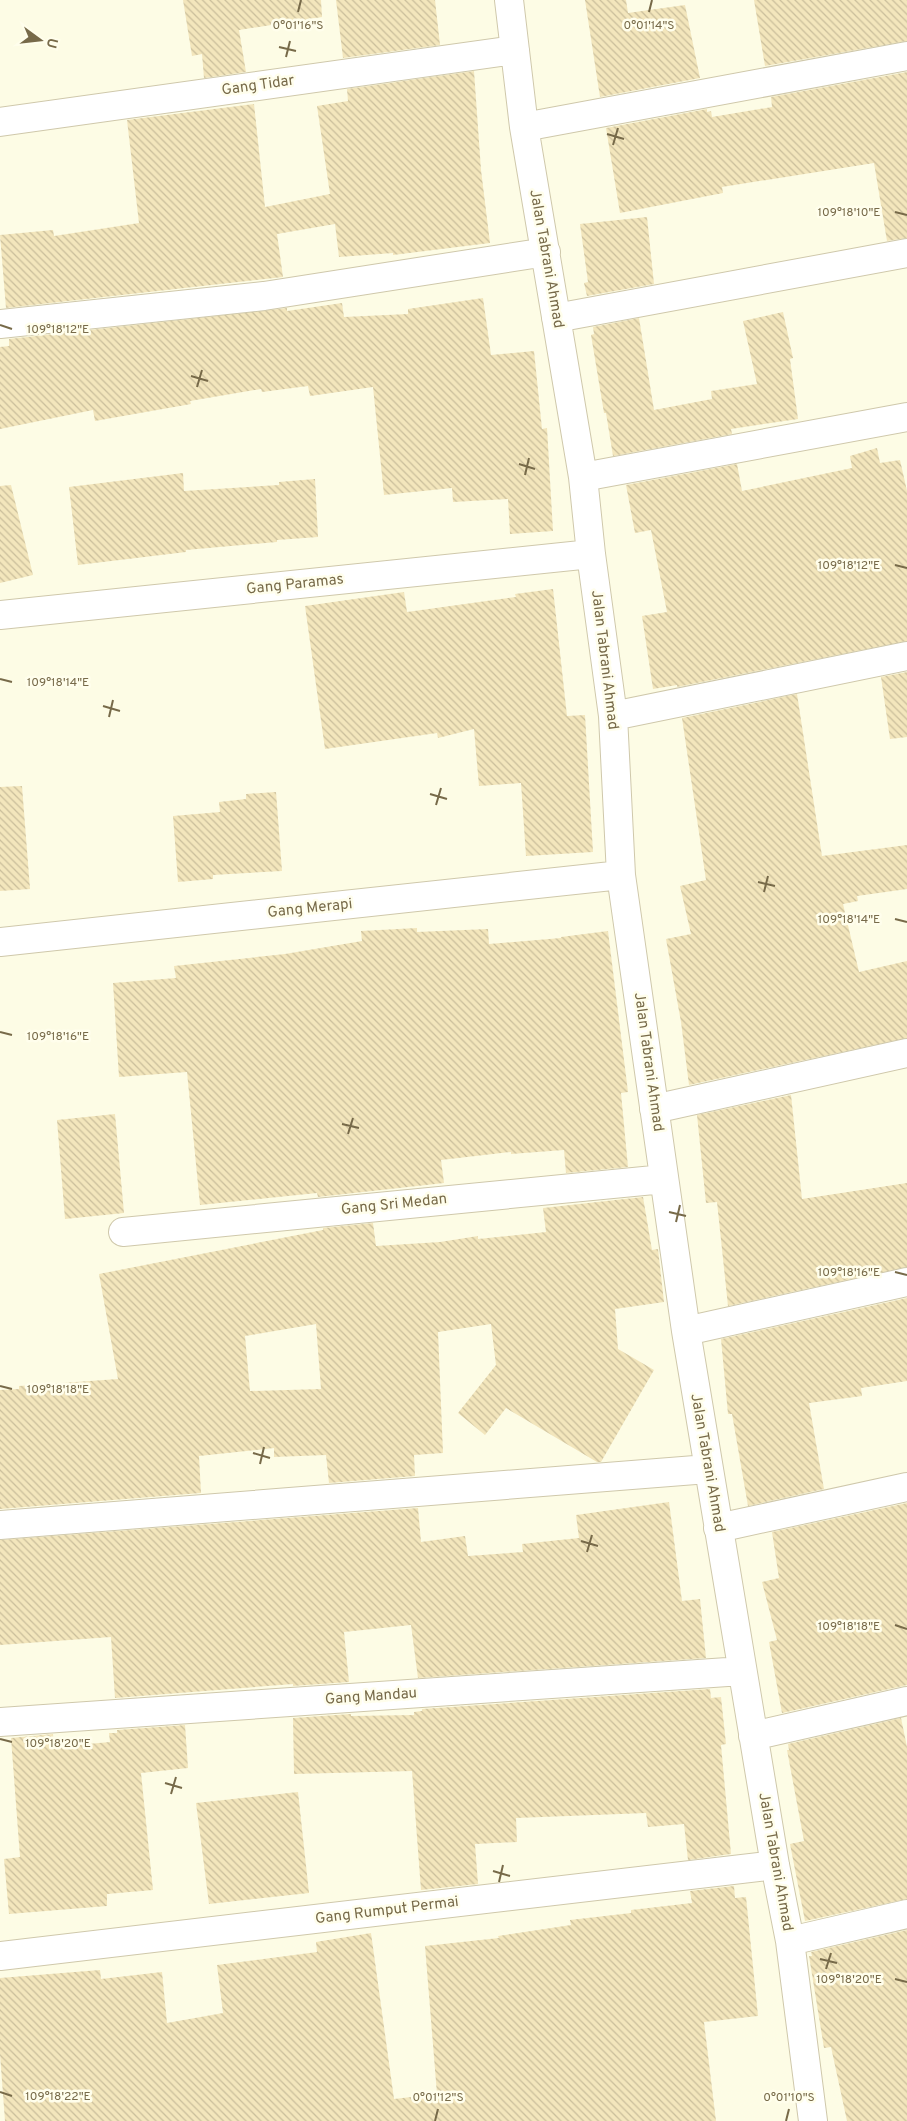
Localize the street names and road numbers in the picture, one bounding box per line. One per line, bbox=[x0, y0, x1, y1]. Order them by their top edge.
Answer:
street label: Gang Tidar bbox=[220, 71, 296, 101]
street label: Jalan Tabrani Ahmad bbox=[524, 188, 568, 330]
street label: Gang Paramas bbox=[245, 570, 345, 600]
street label: Jalan Tabrani Ahmad bbox=[586, 589, 622, 731]
street label: Gang Merapi bbox=[267, 895, 353, 923]
street label: Jalan Tabrani Ahmad bbox=[629, 991, 667, 1133]
street label: Gang Sri Medan bbox=[340, 1190, 448, 1220]
street label: Jalan Tabrani Ahmad bbox=[685, 1392, 729, 1534]
street label: Gang Mandau bbox=[324, 1684, 418, 1710]
street label: Jalan Tabrani Ahmad bbox=[753, 1791, 797, 1933]
street label: Gang Rumput Permai bbox=[314, 1893, 460, 1929]

